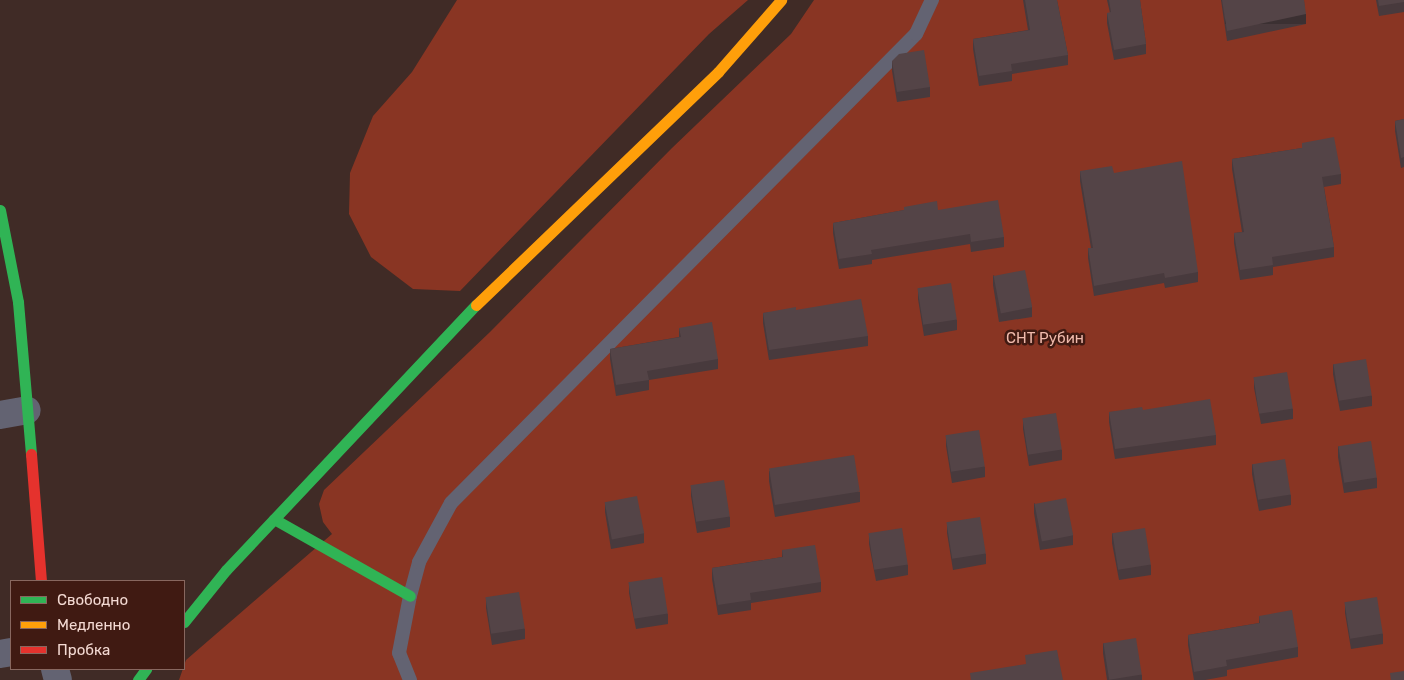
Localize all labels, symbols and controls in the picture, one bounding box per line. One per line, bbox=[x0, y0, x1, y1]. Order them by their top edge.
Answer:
park label: СНТ Рубин bbox=[1006, 330, 1084, 348]
legend bbox=[10, 580, 185, 670]
text: Свободно bbox=[57, 591, 128, 609]
text: Медленно bbox=[57, 616, 130, 634]
text: Пробка bbox=[57, 641, 110, 659]

